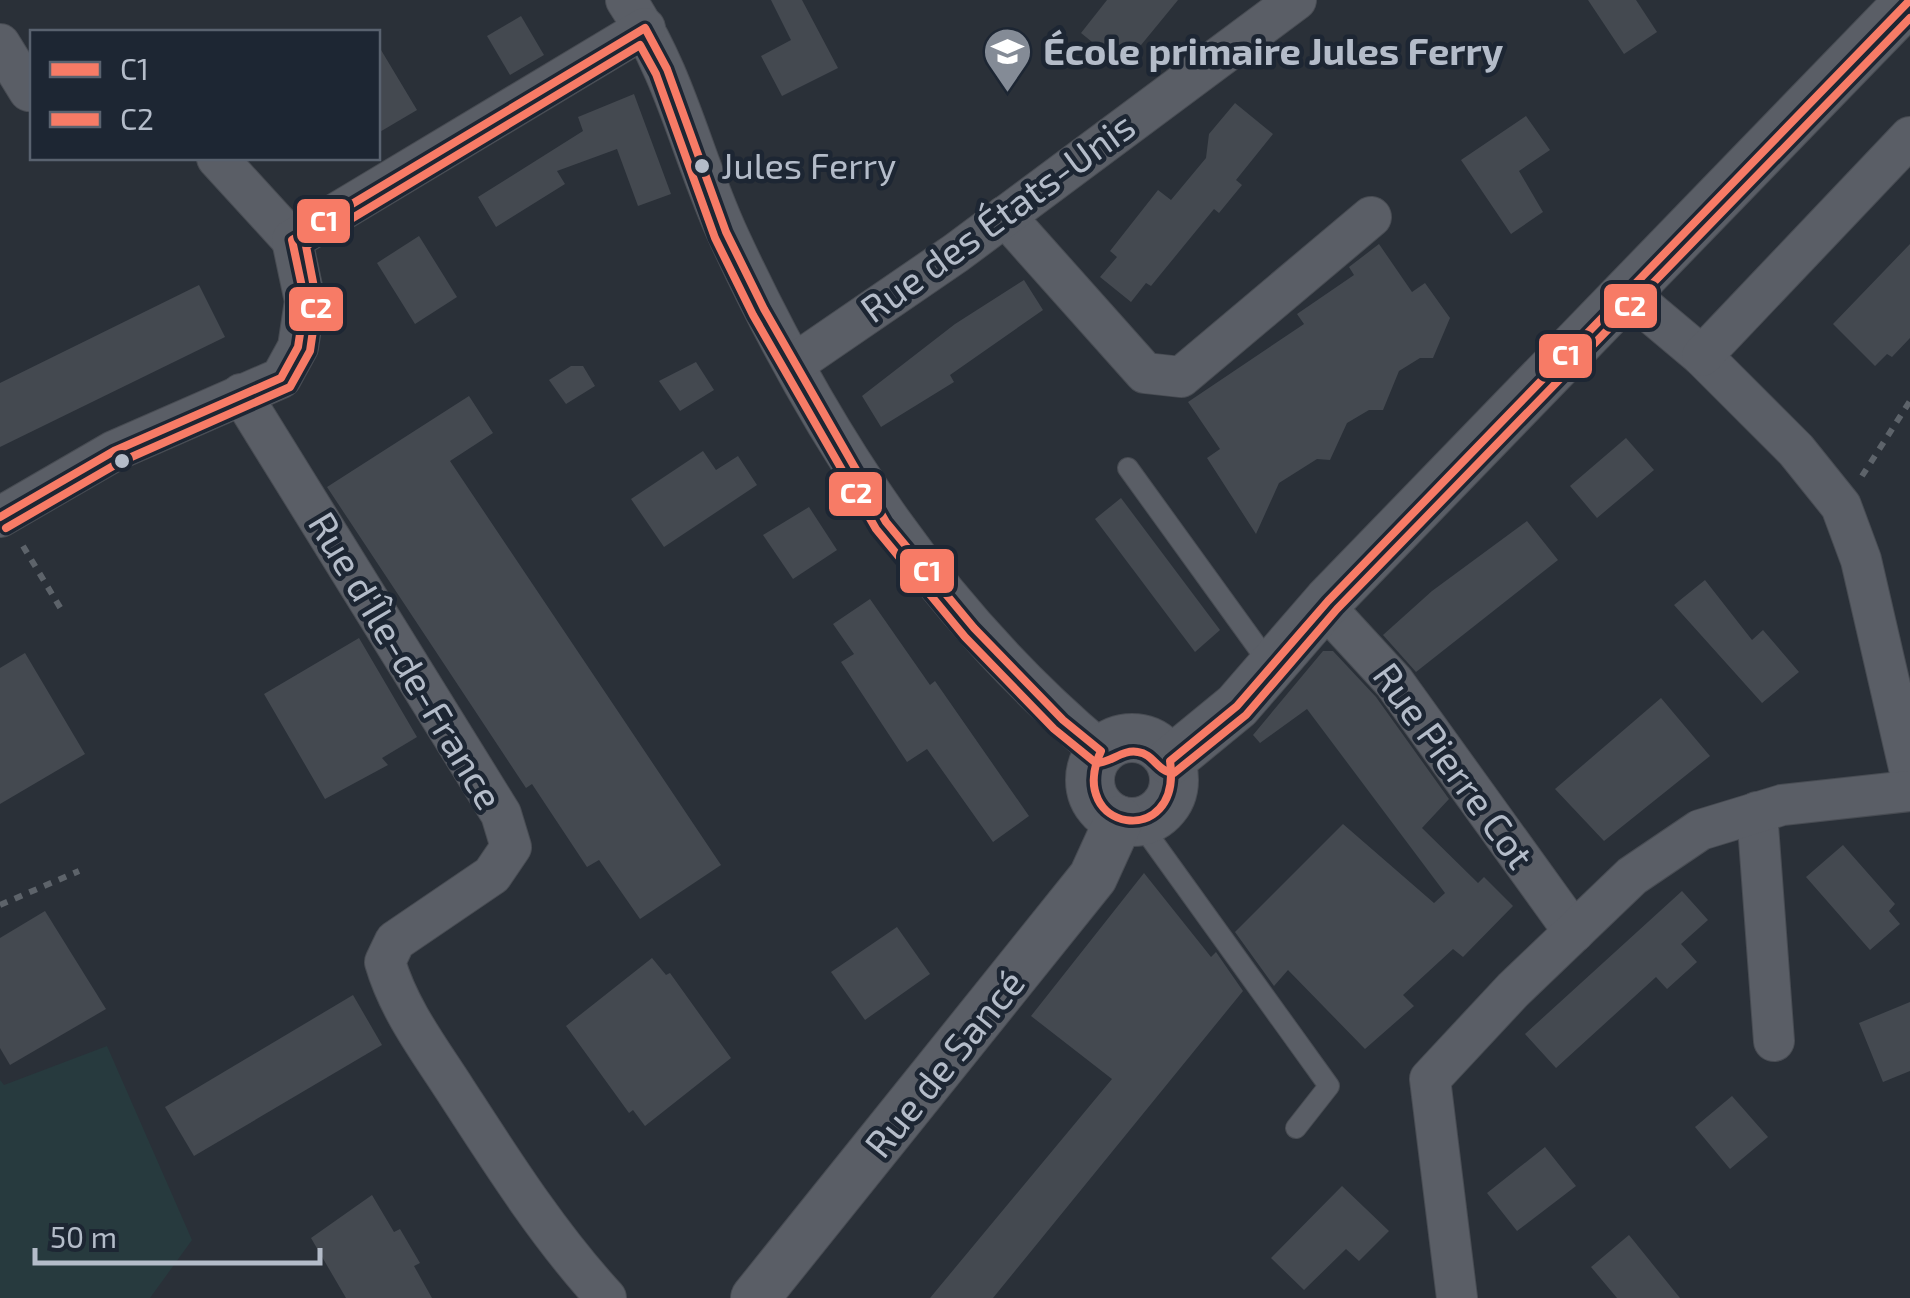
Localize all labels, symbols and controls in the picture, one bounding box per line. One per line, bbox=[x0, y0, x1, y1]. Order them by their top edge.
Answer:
school or university icon: École primaire Jules Ferry bbox=[982, 26, 1034, 94]
place label: École primaire Jules Ferry bbox=[1043, 27, 1504, 73]
legend bbox=[30, 30, 380, 160]
text: C1 bbox=[120, 50, 149, 86]
text: C2 bbox=[120, 100, 154, 136]
street label: Rue des États-Unis bbox=[851, 102, 1143, 331]
place label: Jules Ferry bbox=[721, 143, 896, 186]
marker: Jules Ferry bbox=[692, 156, 712, 176]
line badge: C1 bbox=[295, 197, 352, 245]
text: C1 bbox=[310, 203, 338, 237]
line badge: C2 bbox=[1602, 282, 1659, 330]
line badge: C2 bbox=[287, 285, 345, 333]
text: C2 bbox=[1614, 288, 1646, 322]
text: C2 bbox=[300, 290, 332, 324]
line badge: C1 bbox=[1537, 332, 1594, 380]
text: C1 bbox=[1552, 337, 1580, 371]
unlabelled marker bbox=[112, 451, 132, 471]
line badge: C2 bbox=[827, 470, 884, 518]
text: C2 bbox=[840, 475, 872, 509]
street label: Rue d'Île-de-France bbox=[300, 503, 514, 817]
line badge: C1 bbox=[898, 547, 956, 595]
text: C1 bbox=[913, 553, 941, 587]
street label: Rue Pierre Cot bbox=[1365, 653, 1545, 877]
street label: Rue de Sancé bbox=[854, 960, 1033, 1166]
scale bar bbox=[35, 1203, 320, 1265]
text: 50 m bbox=[50, 1218, 117, 1254]

